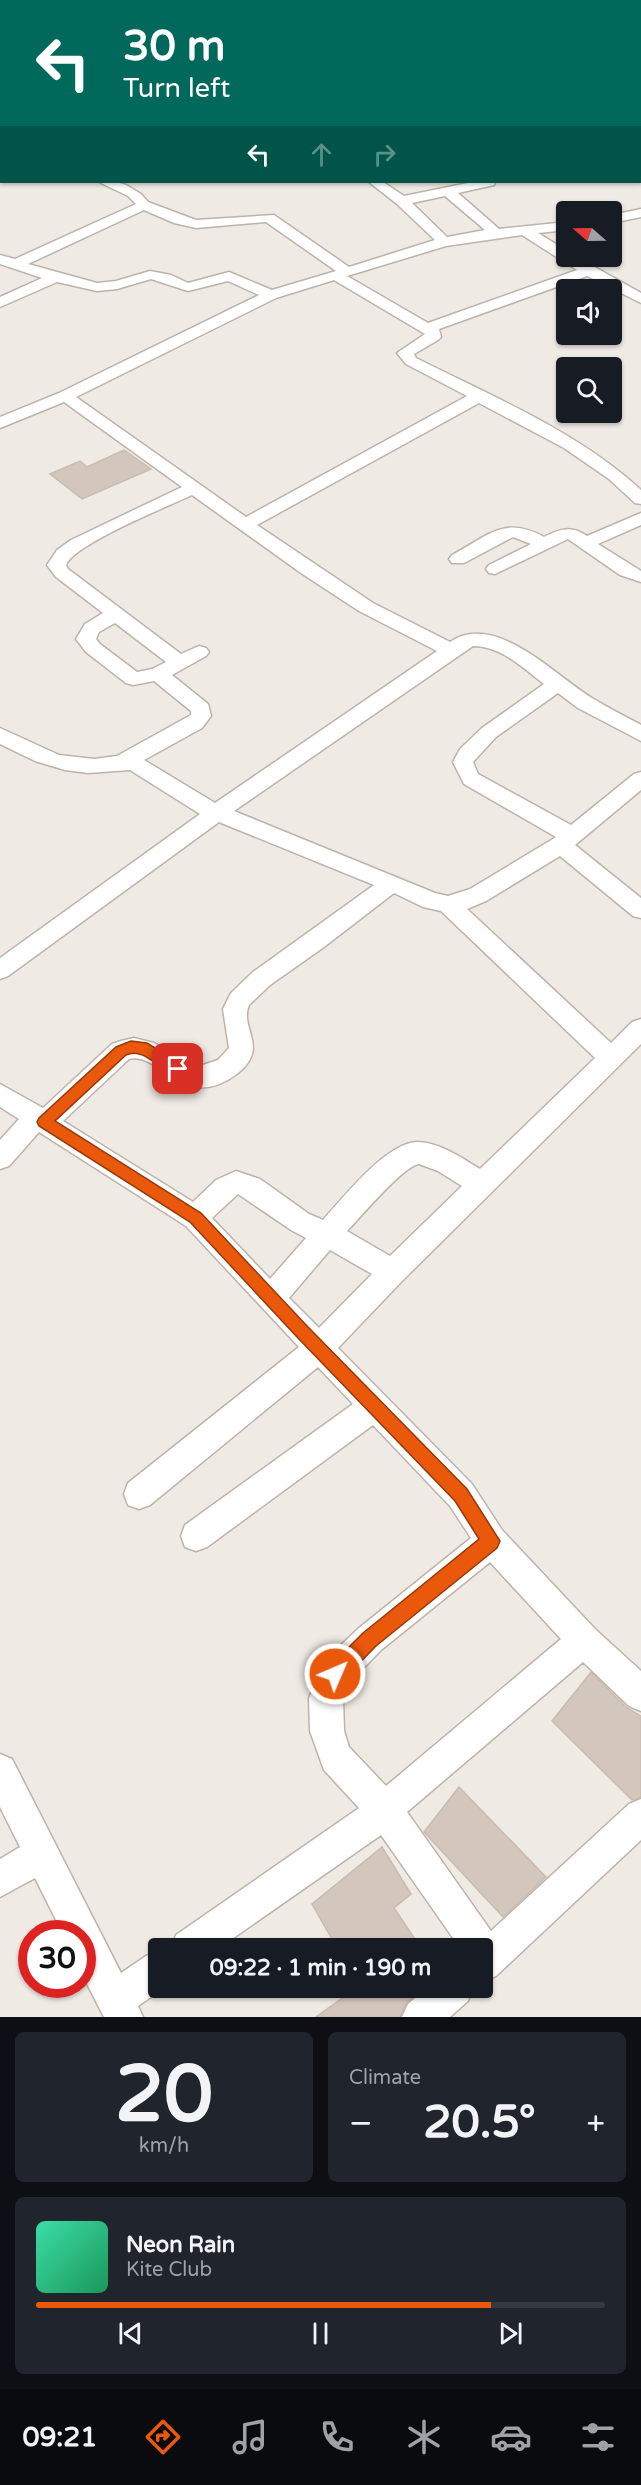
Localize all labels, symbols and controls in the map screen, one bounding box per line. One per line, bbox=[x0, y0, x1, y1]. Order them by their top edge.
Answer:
text: 30 m bbox=[123, 21, 225, 72]
icon: left bbox=[24, 24, 102, 102]
text: Turn left bbox=[123, 72, 230, 105]
icon: left bbox=[242, 138, 275, 171]
icon: ahead bbox=[305, 138, 338, 171]
icon: right bbox=[368, 138, 401, 171]
north arrow bbox=[556, 201, 622, 267]
map controls bbox=[556, 201, 622, 423]
button: sound bbox=[556, 279, 622, 345]
button: search bbox=[556, 357, 622, 423]
pin bbox=[152, 1043, 203, 1094]
icon: arrive bbox=[161, 1052, 194, 1085]
position arrow bbox=[303, 1642, 367, 1706]
speed limit sign: 30 bbox=[18, 1920, 96, 1998]
text: 09:22 · 1 min · 190 m bbox=[210, 1955, 431, 1981]
text: 20 bbox=[115, 2048, 213, 2142]
text: Climate bbox=[349, 2066, 421, 2090]
text: 20.5° bbox=[423, 2096, 536, 2150]
text: − bbox=[349, 2104, 373, 2143]
text: + bbox=[586, 2104, 605, 2143]
text: km/h bbox=[139, 2134, 189, 2158]
text: Neon Rain bbox=[126, 2232, 235, 2258]
text: Kite Club bbox=[126, 2258, 212, 2282]
icon: previous bbox=[114, 2317, 147, 2350]
icon: pause bbox=[304, 2317, 337, 2350]
icon: next bbox=[494, 2317, 527, 2350]
icon: directions bbox=[142, 2416, 184, 2458]
icon: music bbox=[229, 2416, 271, 2458]
icon: phone bbox=[316, 2416, 358, 2458]
icon: climate bbox=[403, 2416, 445, 2458]
icon: car bbox=[490, 2416, 532, 2458]
icon: filters bbox=[577, 2416, 619, 2458]
text: 09:21 bbox=[22, 2421, 97, 2454]

